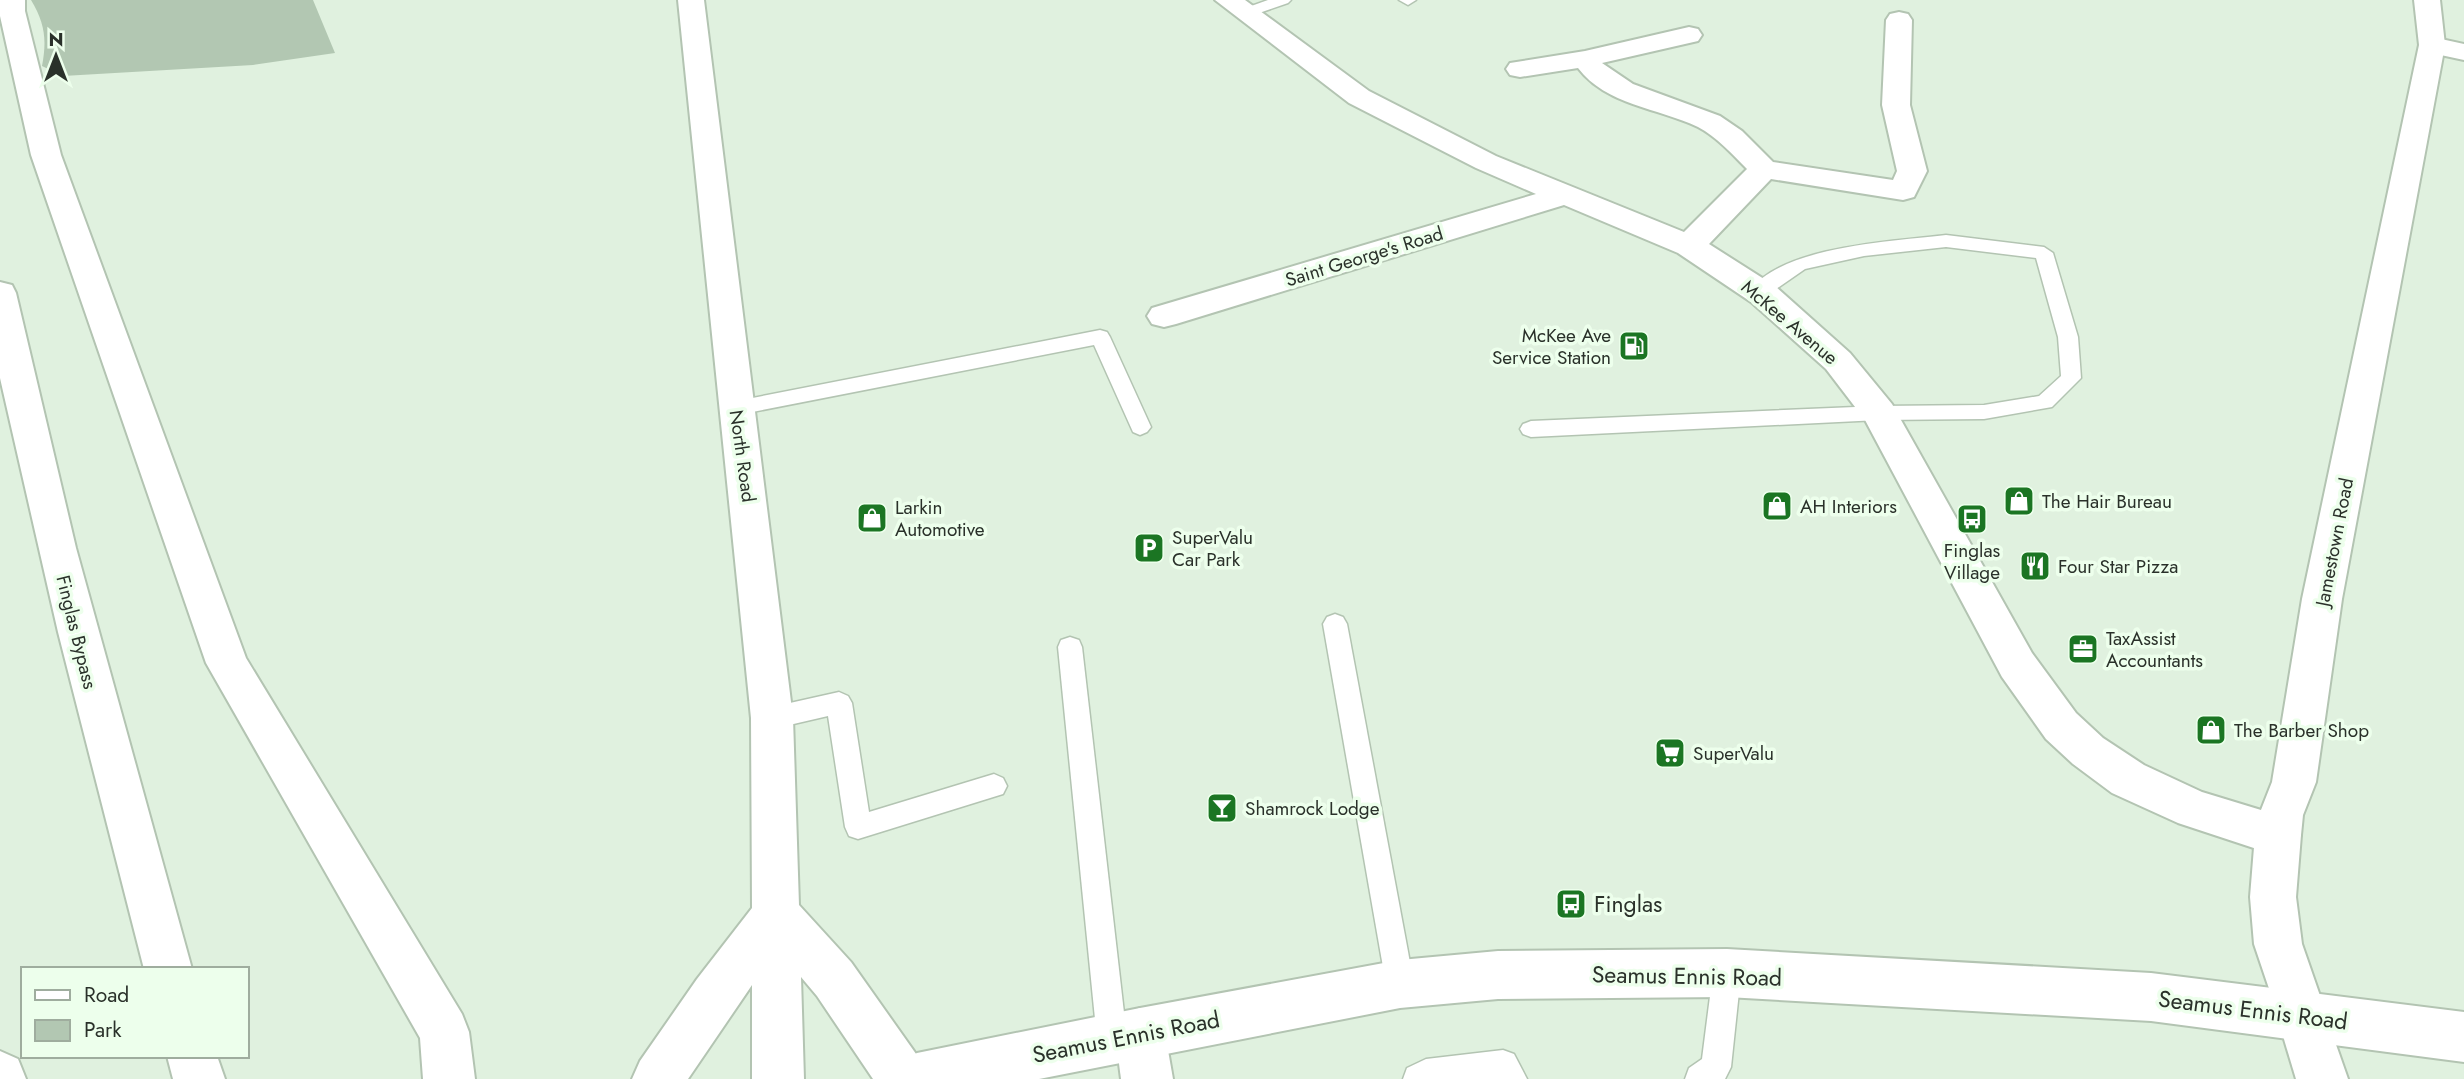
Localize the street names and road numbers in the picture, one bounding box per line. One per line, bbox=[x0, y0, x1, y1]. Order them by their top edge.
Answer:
street label: Saint George's Road bbox=[1282, 220, 1446, 293]
street label: McKee Avenue bbox=[1735, 274, 1844, 371]
street label: North Road bbox=[723, 408, 762, 504]
street label: Jamestown Road bbox=[2308, 476, 2360, 612]
street label: Finglas Bypass bbox=[49, 572, 104, 692]
street label: Seamus Ennis Road bbox=[1592, 957, 1782, 995]
street label: Seamus Ennis Road bbox=[2157, 982, 2349, 1038]
street label: Seamus Ennis Road bbox=[1029, 1002, 1223, 1072]

